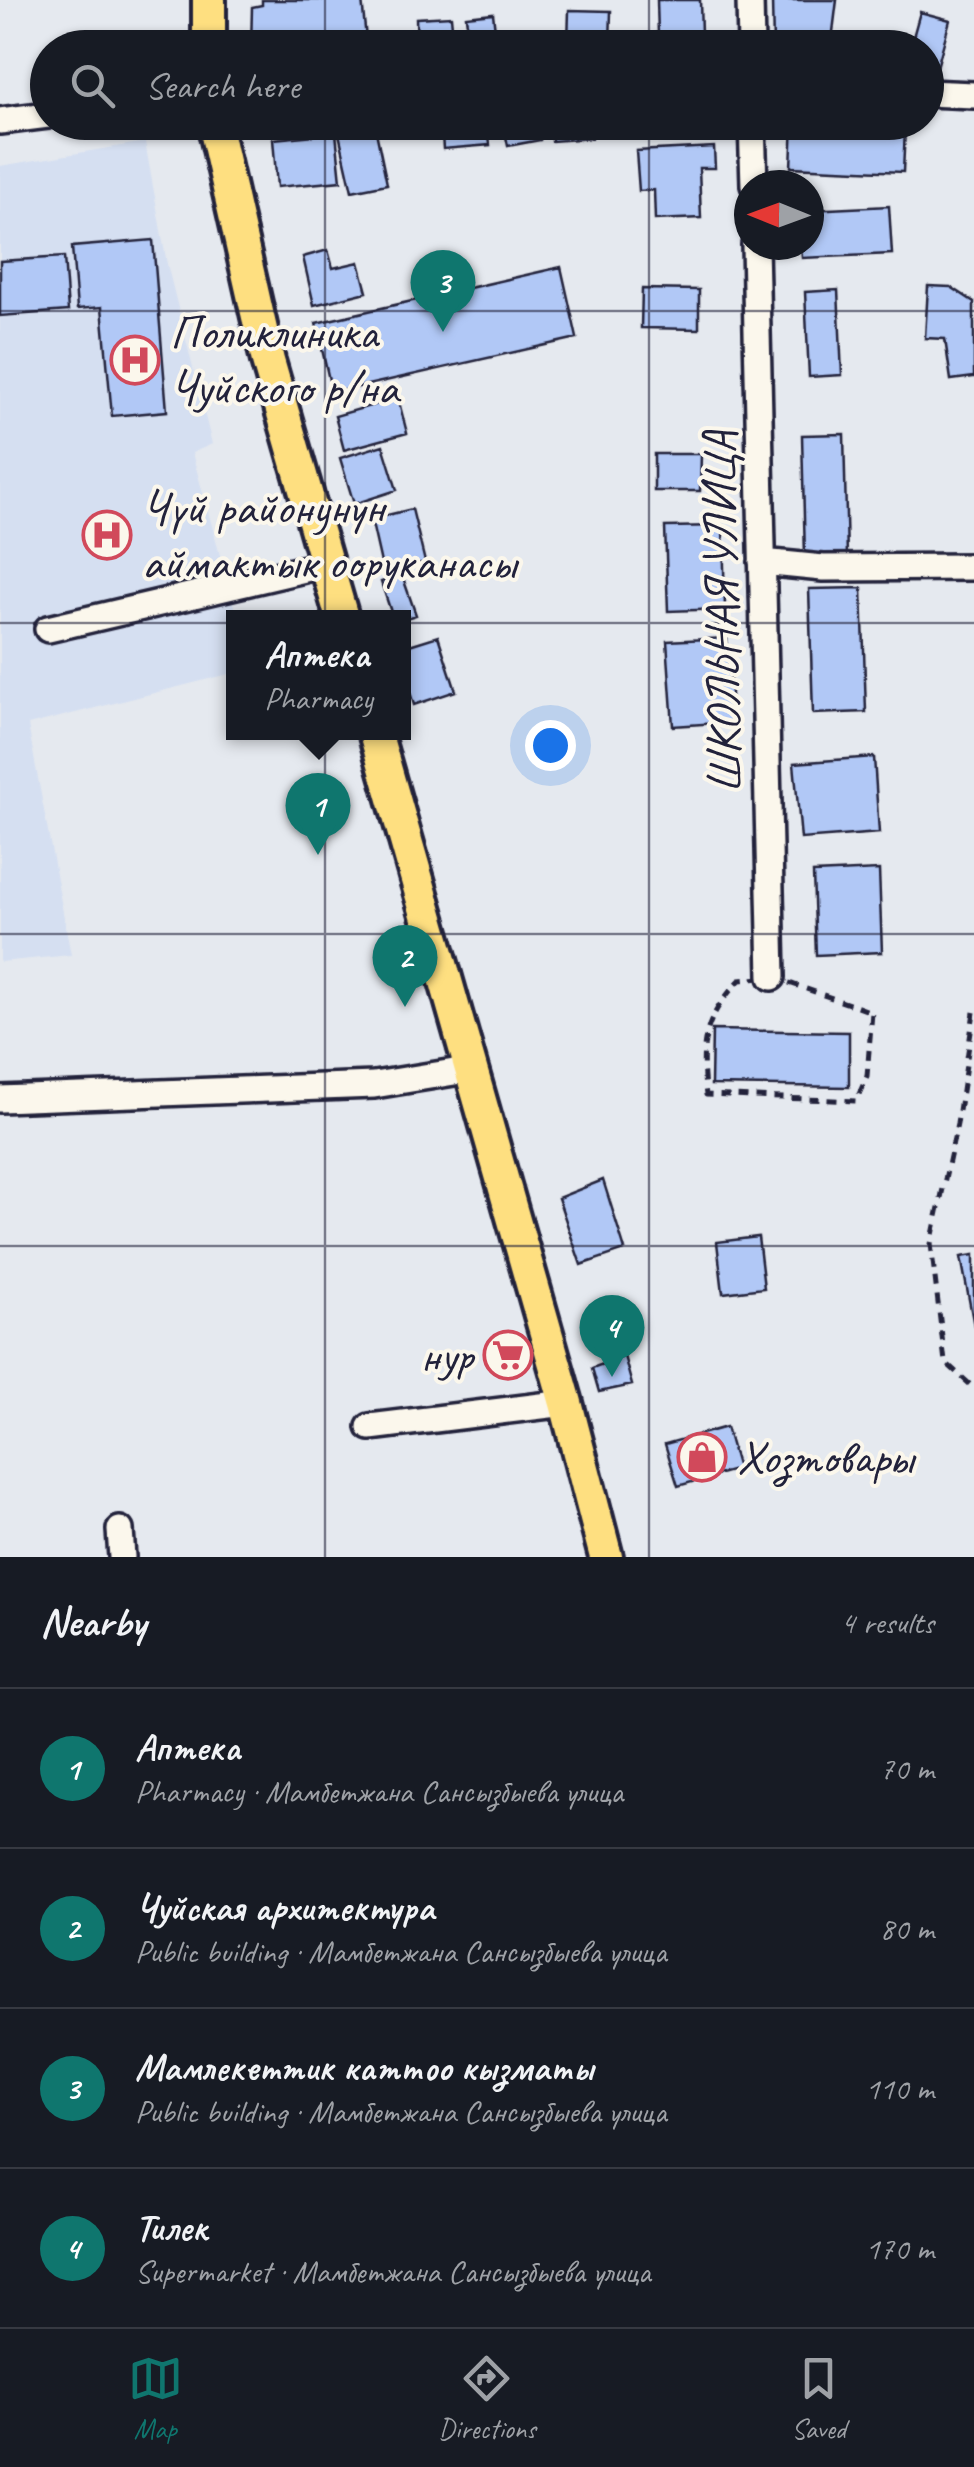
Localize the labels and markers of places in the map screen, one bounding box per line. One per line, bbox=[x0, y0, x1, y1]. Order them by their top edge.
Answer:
pin: 3 bbox=[410, 250, 476, 332]
place label: Поликлиника Чуйского р/на bbox=[170, 302, 401, 417]
hospital icon: Поликлиника Чуйского р/на bbox=[109, 334, 161, 386]
place label: Чүй районунун аймактык ооруканасы bbox=[142, 477, 520, 592]
hospital icon: Чүй районунун аймактык ооруканасы bbox=[81, 509, 133, 561]
pin: 1 bbox=[286, 772, 350, 855]
pin: 2 bbox=[372, 924, 438, 1007]
pin: 4 bbox=[580, 1294, 644, 1377]
place label: нур bbox=[420, 1325, 476, 1385]
supermarket icon: нур bbox=[482, 1329, 534, 1381]
place label: Хозтовары bbox=[737, 1427, 917, 1487]
shop icon: Хозтовары bbox=[676, 1431, 728, 1483]

